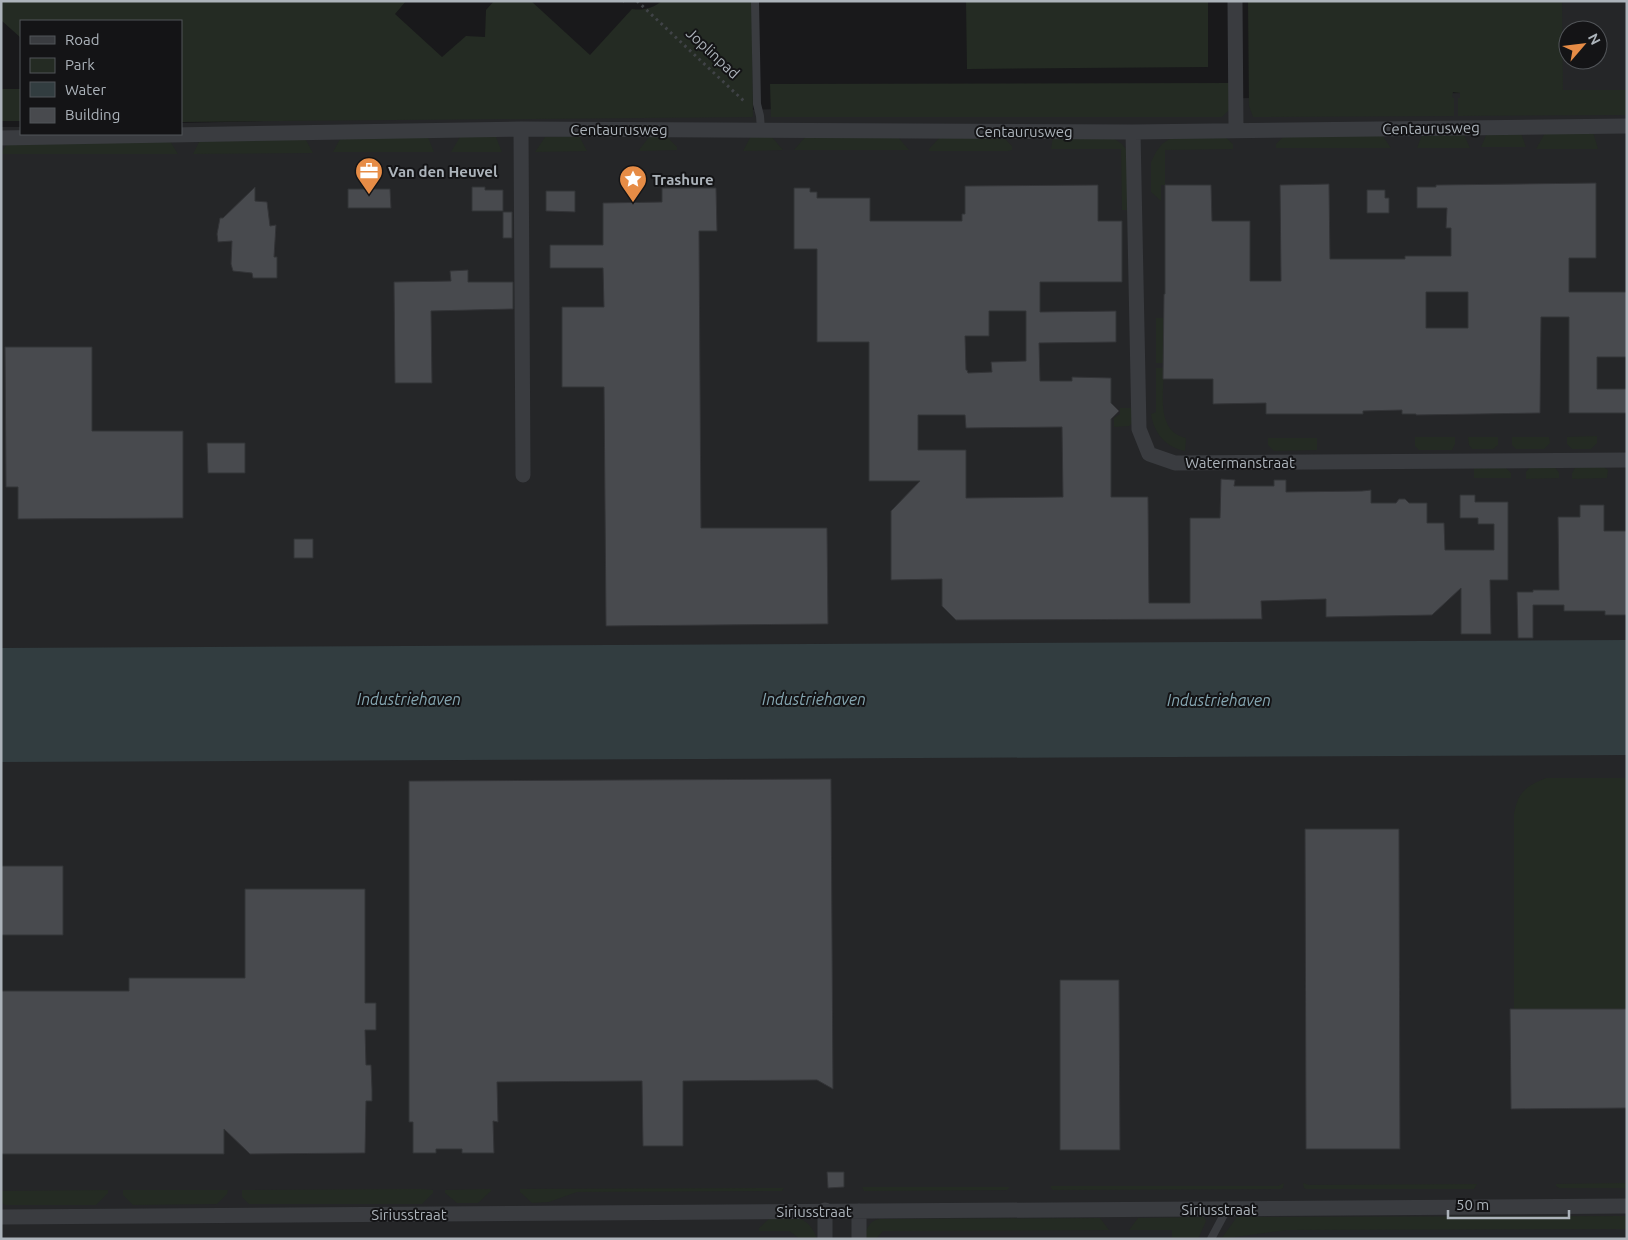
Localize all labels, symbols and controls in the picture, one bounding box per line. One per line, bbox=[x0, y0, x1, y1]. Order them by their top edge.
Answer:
legend bbox=[20, 20, 182, 135]
north arrow bbox=[1558, 20, 1608, 70]
street label: Joplinpad bbox=[683, 24, 743, 82]
text: Road bbox=[65, 31, 100, 48]
text: N bbox=[1585, 31, 1604, 47]
text: Park bbox=[65, 56, 95, 73]
text: Water bbox=[65, 81, 106, 98]
text: Building bbox=[65, 106, 120, 123]
street label: Centaurusweg bbox=[1382, 119, 1480, 137]
street label: Centaurusweg bbox=[570, 121, 668, 138]
street label: Centaurusweg bbox=[975, 123, 1073, 140]
office icon: Van den Heuvel bbox=[354, 156, 384, 195]
place label: Van den Heuvel bbox=[388, 163, 498, 180]
place icon: Trashure bbox=[618, 164, 648, 203]
place label: Trashure bbox=[652, 171, 714, 188]
street label: Watermanstraat bbox=[1185, 454, 1295, 471]
water label: Industriehaven bbox=[357, 690, 461, 708]
water label: Industriehaven bbox=[762, 690, 866, 708]
water label: Industriehaven bbox=[1167, 691, 1271, 709]
scale bar bbox=[1448, 1188, 1569, 1220]
text: 50 m bbox=[1456, 1196, 1489, 1213]
street label: Siriusstraat bbox=[1181, 1201, 1257, 1218]
street label: Siriusstraat bbox=[776, 1203, 852, 1220]
street label: Siriusstraat bbox=[371, 1206, 447, 1223]

